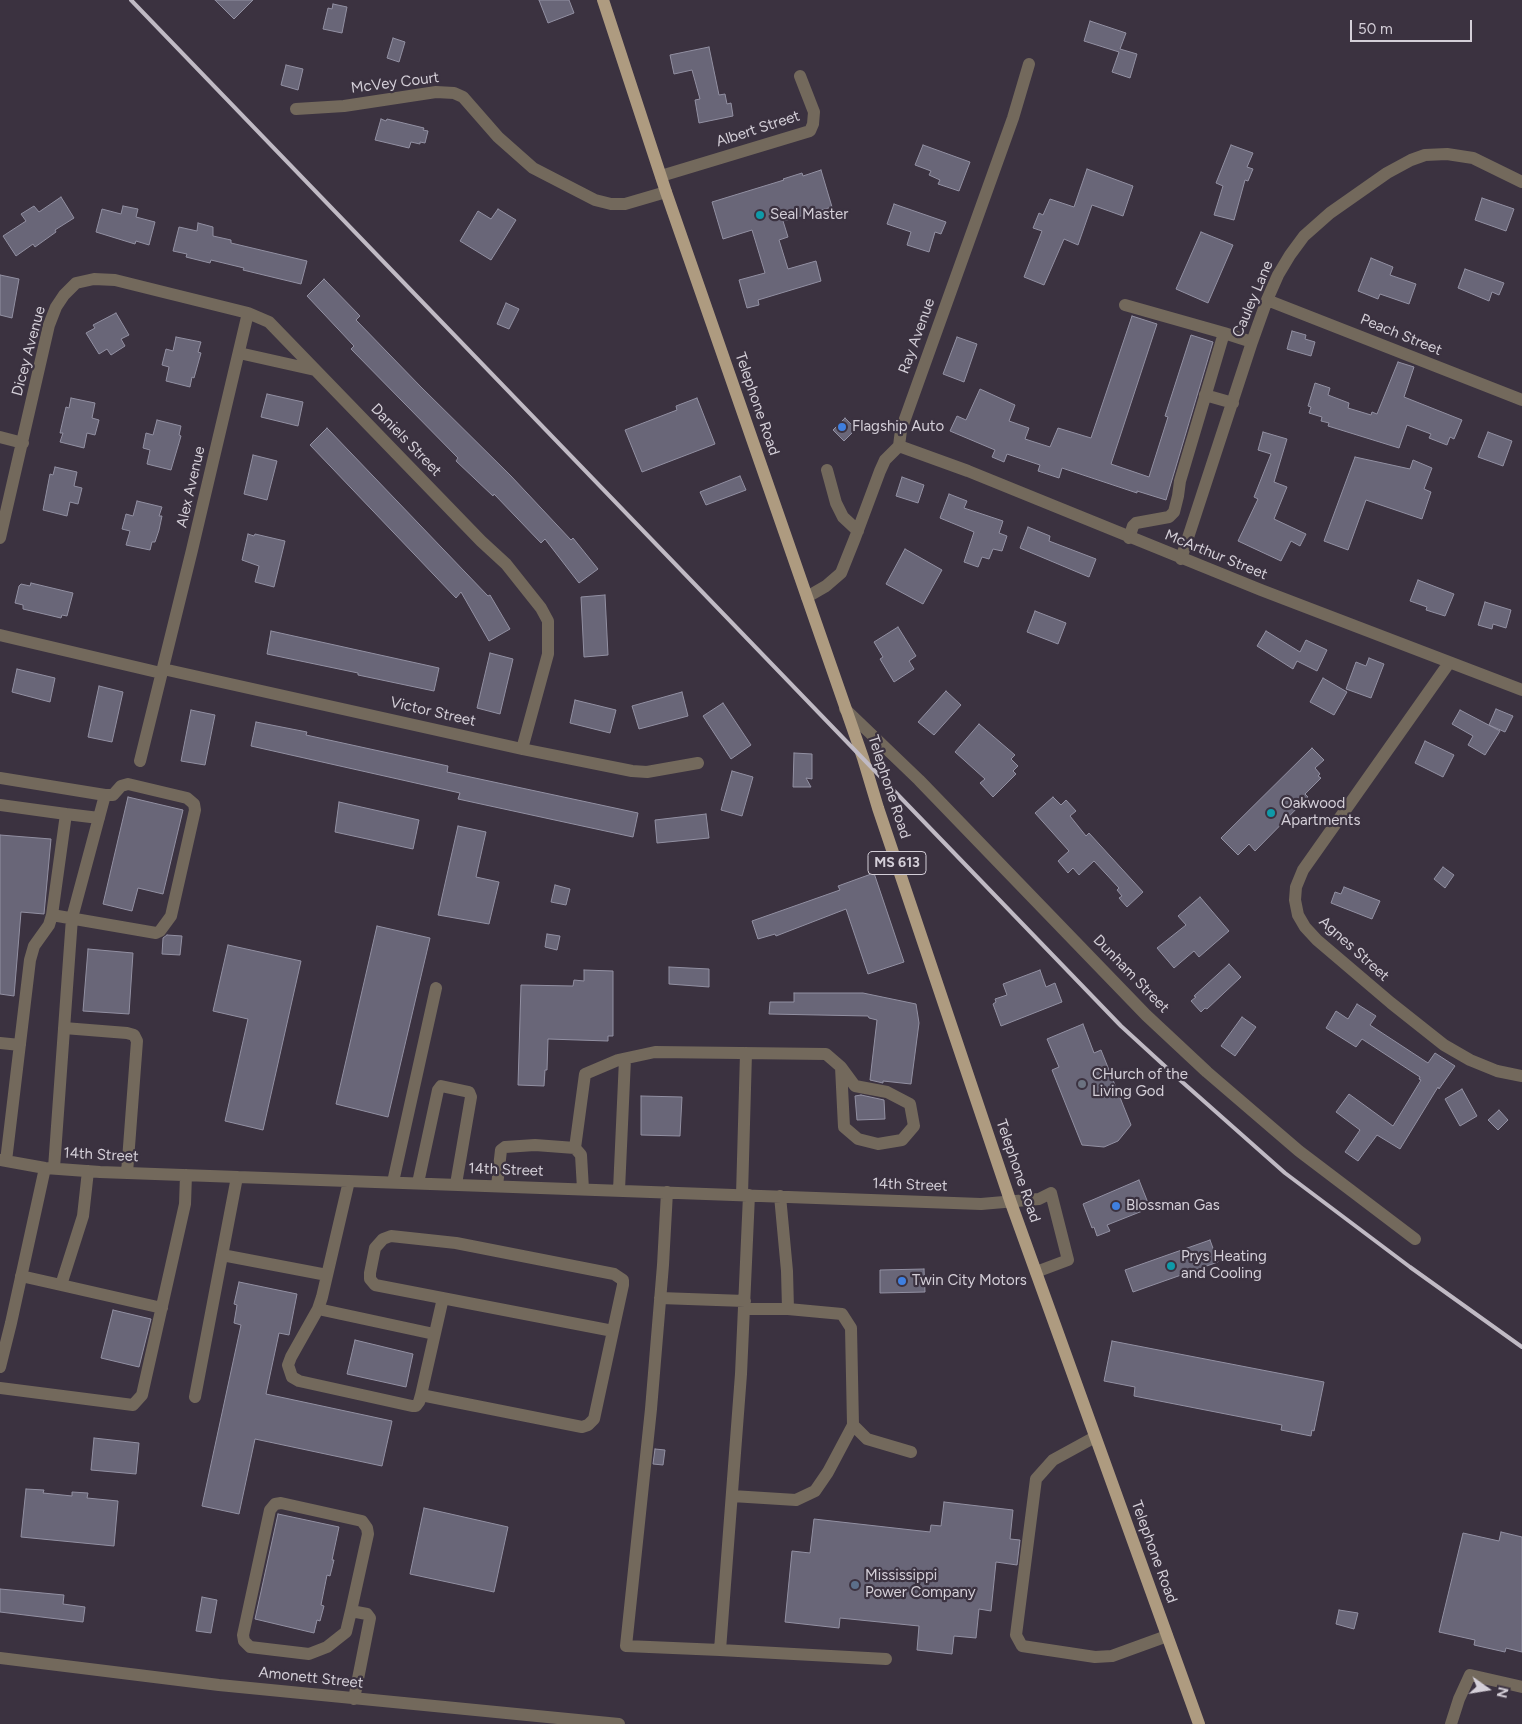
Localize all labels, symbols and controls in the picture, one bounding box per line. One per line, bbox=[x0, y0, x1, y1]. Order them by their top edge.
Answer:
scale bar bbox=[1352, 10, 1474, 42]
text: 50 m bbox=[1358, 20, 1393, 38]
street label: McVey Court bbox=[350, 69, 440, 97]
street label: Albert Street bbox=[714, 107, 802, 151]
place label: Seal Master bbox=[770, 206, 848, 224]
marker: Seal Master bbox=[754, 209, 766, 221]
street label: Cauley Lane bbox=[1229, 258, 1277, 340]
street label: Ray Avenue bbox=[895, 296, 939, 376]
street label: Dicey Avenue bbox=[8, 304, 50, 398]
street label: Peach Street bbox=[1357, 310, 1445, 360]
street label: Telephone Road bbox=[731, 350, 783, 458]
street label: Daniels Street bbox=[367, 400, 445, 480]
place label: Flagship Auto bbox=[852, 418, 944, 436]
marker: Flagship Auto bbox=[836, 421, 848, 433]
street label: Alex Avenue bbox=[173, 444, 209, 530]
street label: McArthur Street bbox=[1162, 526, 1270, 584]
street label: Victor Street bbox=[389, 693, 477, 731]
street label: Telephone Road bbox=[864, 733, 914, 841]
place label: Oakwood Apartments bbox=[1281, 795, 1360, 830]
marker: Oakwood Apartments bbox=[1265, 807, 1277, 819]
road number: MS 613 bbox=[868, 851, 926, 874]
street label: Agnes Street bbox=[1315, 913, 1393, 985]
street label: Dunham Street bbox=[1089, 931, 1173, 1017]
place label: CHurch of the Living God bbox=[1092, 1066, 1188, 1101]
marker: CHurch of the Living God bbox=[1076, 1078, 1088, 1090]
street label: Telephone Road bbox=[992, 1117, 1044, 1225]
street label: 14th Street bbox=[63, 1144, 139, 1166]
street label: 14th Street bbox=[468, 1160, 544, 1180]
street label: 14th Street bbox=[872, 1175, 948, 1195]
place label: Blossman Gas bbox=[1126, 1197, 1220, 1215]
marker: Blossman Gas bbox=[1110, 1200, 1122, 1212]
place label: Prys Heating and Cooling bbox=[1181, 1248, 1267, 1283]
marker: Prys Heating and Cooling bbox=[1165, 1260, 1177, 1272]
place label: Twin City Motors bbox=[912, 1272, 1027, 1290]
marker: Twin City Motors bbox=[896, 1275, 908, 1287]
street label: Telephone Road bbox=[1127, 1498, 1181, 1606]
place label: Mississippi Power Company bbox=[865, 1567, 976, 1602]
marker: Mississippi Power Company bbox=[849, 1579, 861, 1591]
street label: Amonett Street bbox=[258, 1664, 364, 1692]
north arrow bbox=[1462, 1664, 1512, 1714]
text: N bbox=[1493, 1685, 1512, 1700]

